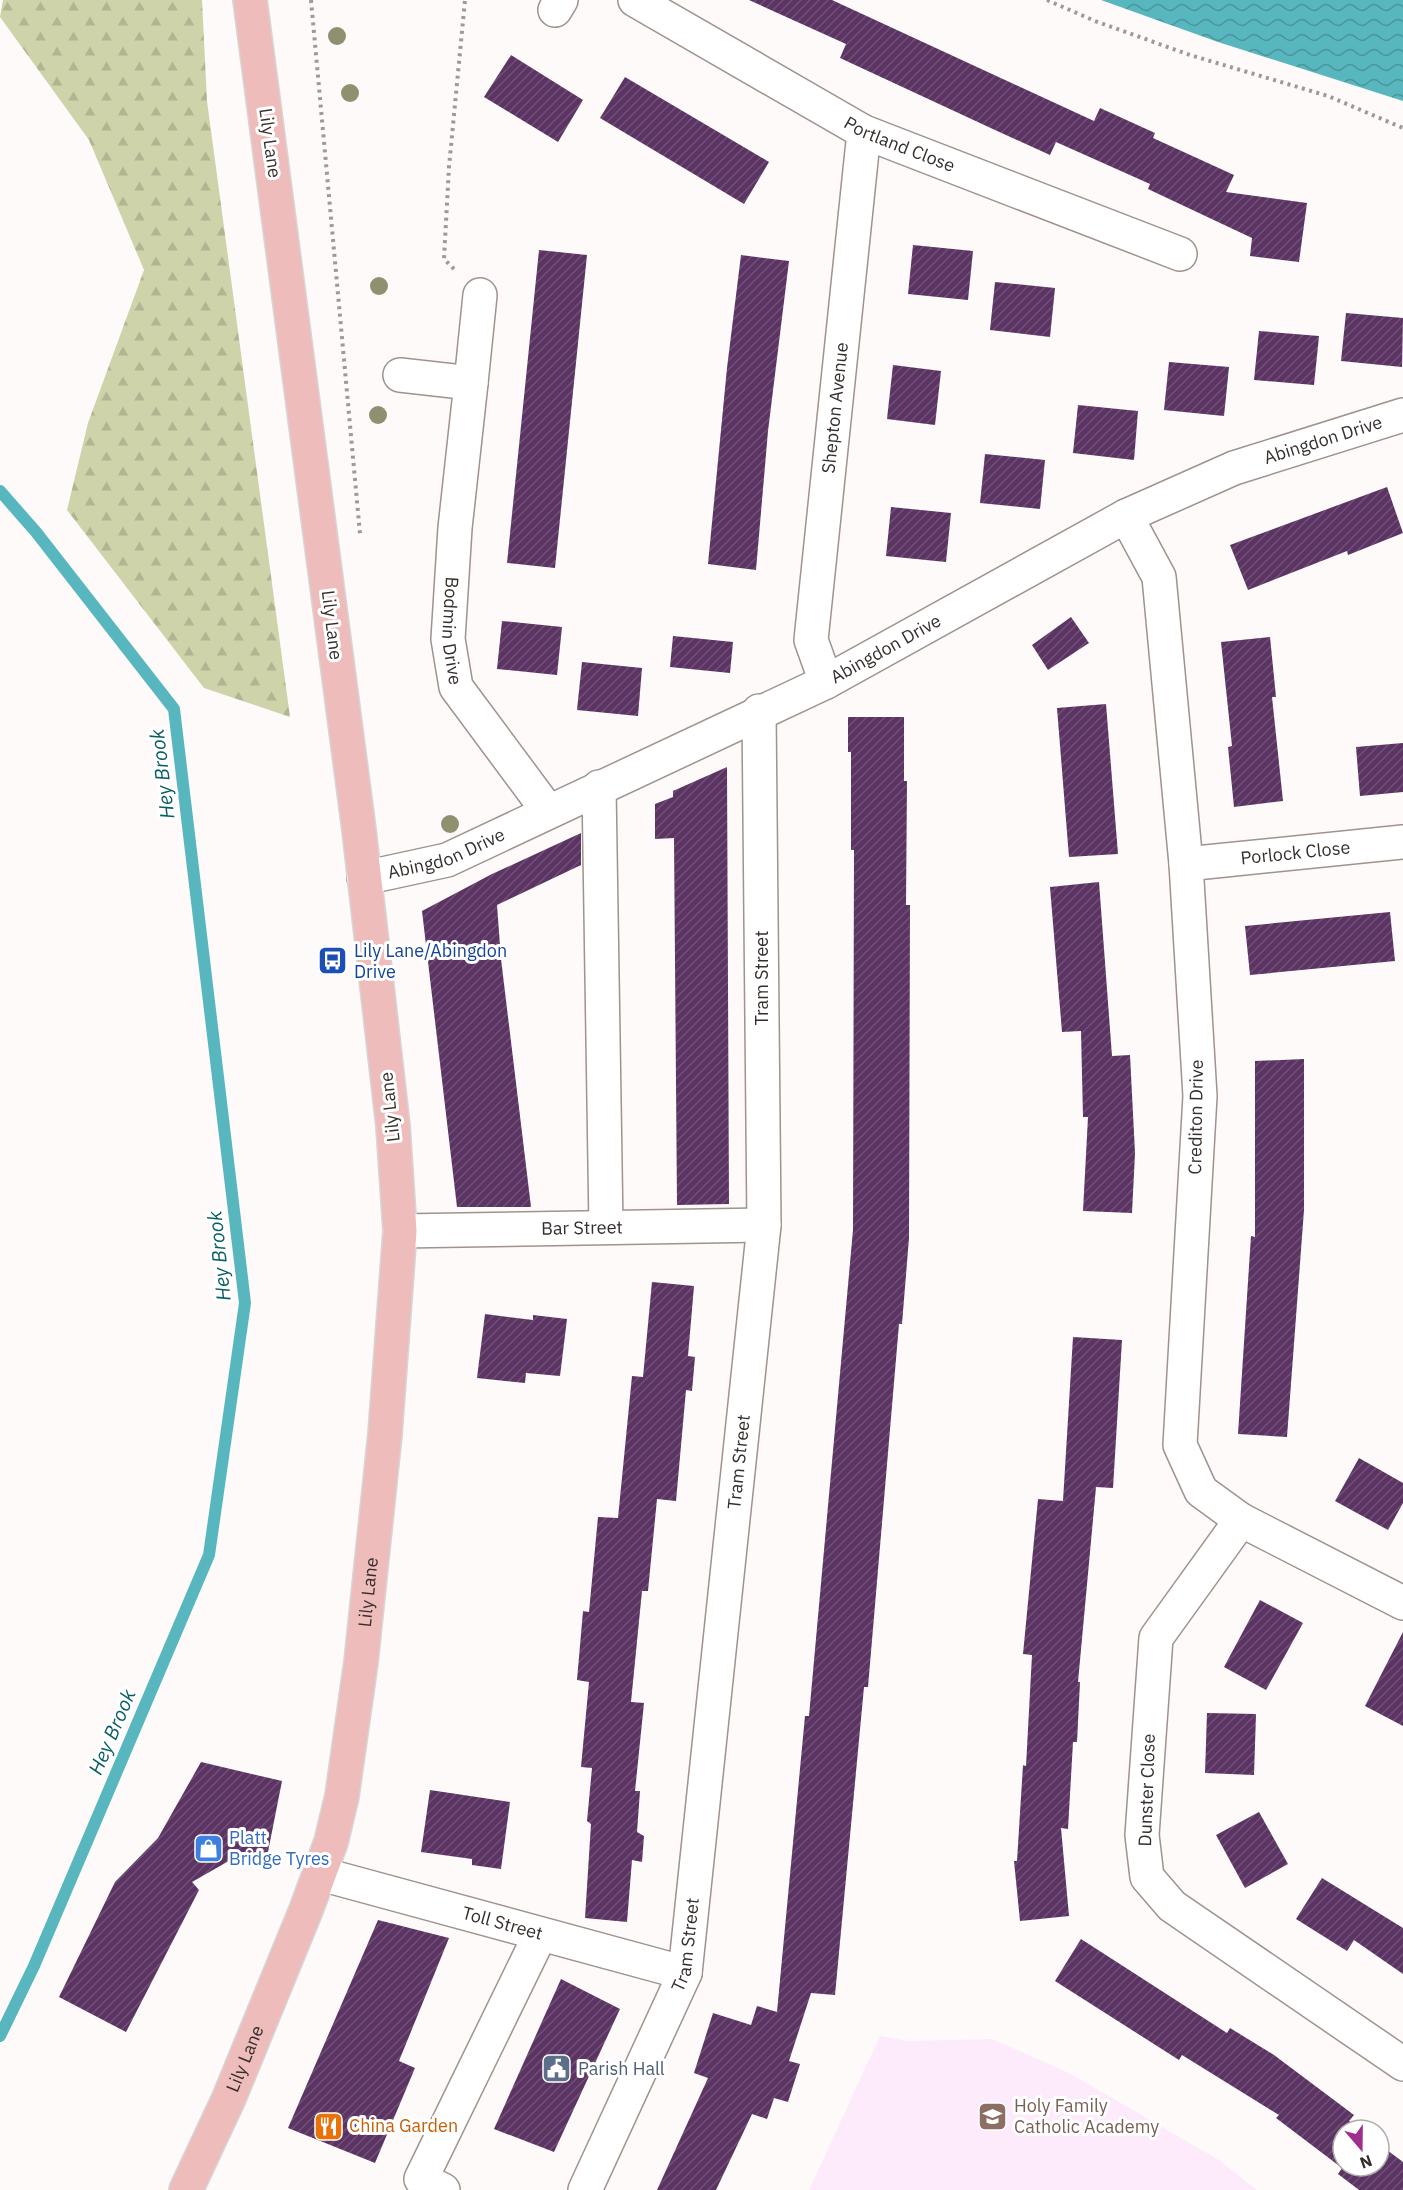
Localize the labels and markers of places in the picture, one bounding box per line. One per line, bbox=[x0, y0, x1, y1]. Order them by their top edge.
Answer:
place label: Lily Lane/Abingdon Drive bbox=[354, 939, 507, 983]
bus stop icon: Lily Lane/Abingdon Drive bbox=[317, 945, 349, 977]
place label: Platt Bridge Tyres bbox=[229, 1826, 330, 1870]
shop icon: Platt Bridge Tyres bbox=[192, 1832, 224, 1864]
public building icon: Parish Hall bbox=[541, 2053, 573, 2085]
place label: Parish Hall bbox=[578, 2057, 665, 2080]
place label: Holy Family Catholic Academy bbox=[1014, 2094, 1159, 2138]
school or university icon: Holy Family Catholic Academy bbox=[977, 2100, 1009, 2132]
restaurant icon: China Garden bbox=[312, 2110, 344, 2142]
place label: China Garden bbox=[349, 2114, 458, 2137]

